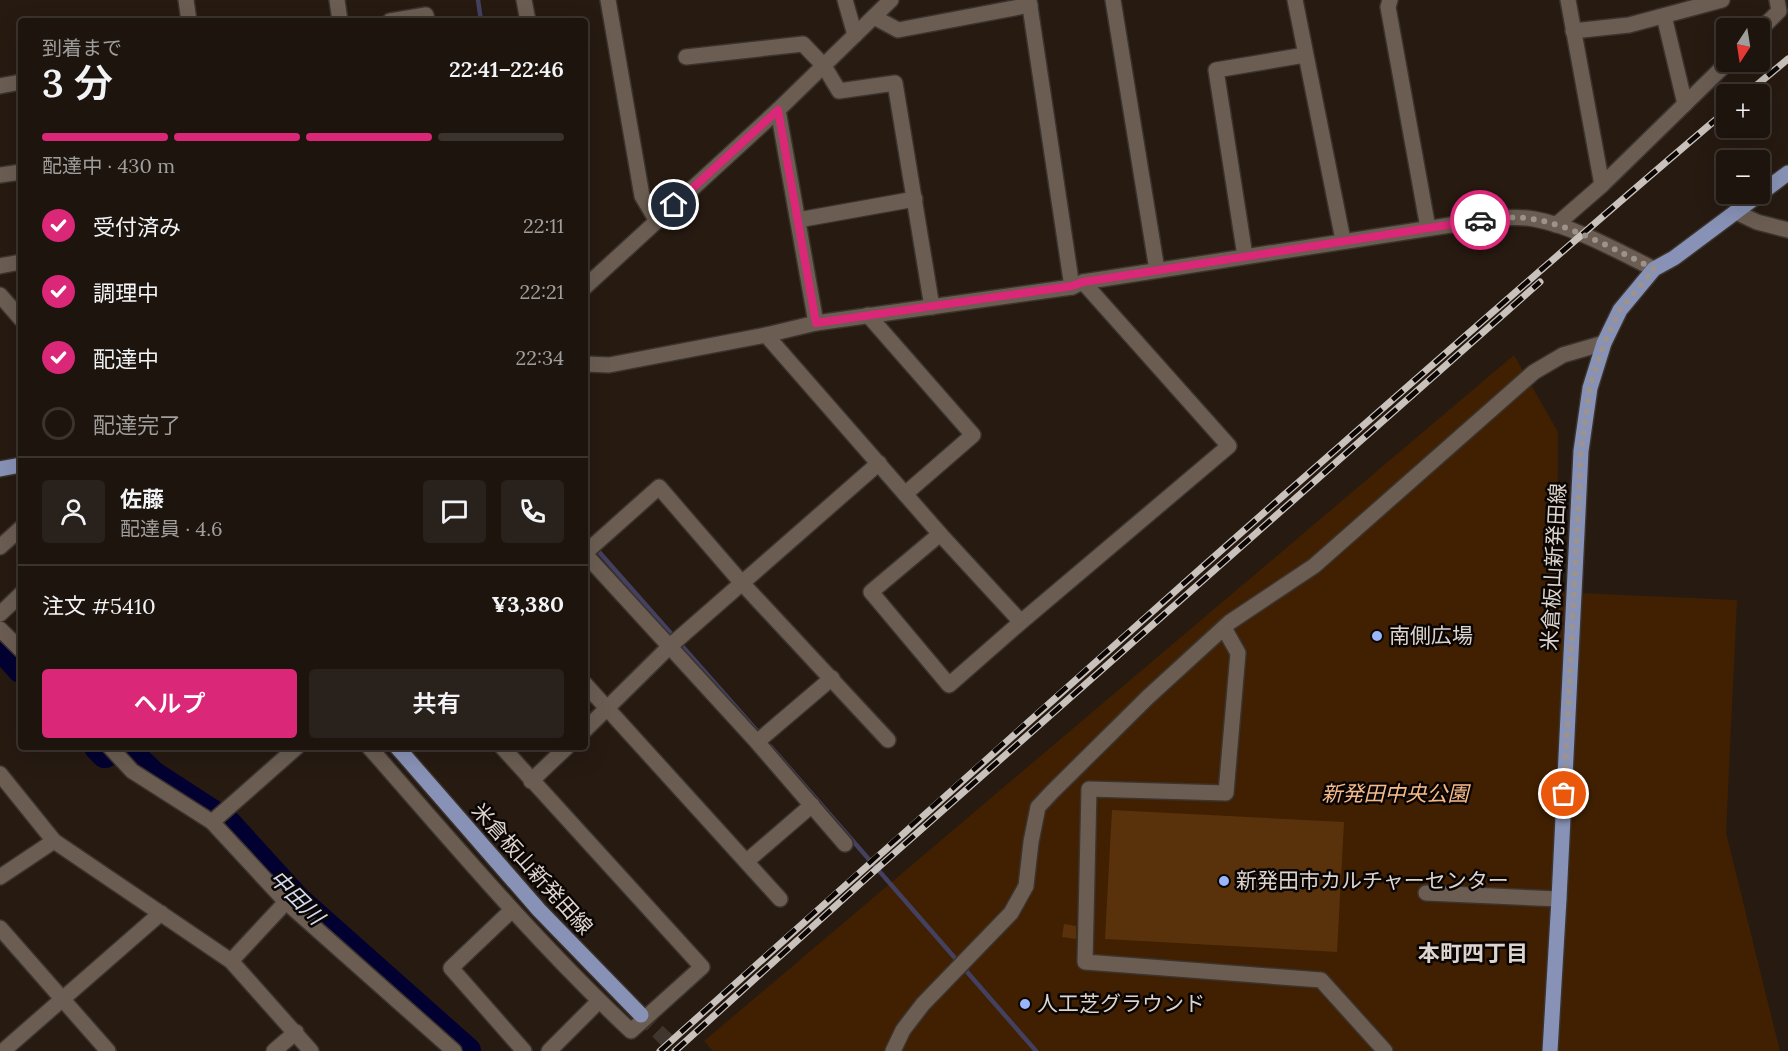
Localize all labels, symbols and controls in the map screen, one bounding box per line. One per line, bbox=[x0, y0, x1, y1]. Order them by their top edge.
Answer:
north arrow bbox=[1716, 18, 1770, 72]
map controls bbox=[1716, 18, 1770, 204]
text: 到着まで bbox=[42, 35, 122, 60]
text: 22:41–22:46 bbox=[449, 55, 564, 83]
text: 3 分 bbox=[42, 58, 113, 108]
button: + bbox=[1716, 84, 1770, 138]
button: − bbox=[1716, 150, 1770, 204]
text: 配達中 · 430 m bbox=[42, 153, 175, 178]
pin bbox=[648, 179, 699, 230]
icon: home bbox=[657, 188, 690, 221]
courier bbox=[1450, 190, 1510, 250]
icon: car bbox=[1464, 204, 1497, 237]
icon: check bbox=[42, 209, 75, 242]
text: 受付済み bbox=[93, 213, 181, 241]
text: 22:11 bbox=[523, 213, 564, 238]
icon: check bbox=[42, 275, 75, 308]
text: 調理中 bbox=[93, 279, 159, 307]
text: 22:21 bbox=[520, 279, 564, 304]
icon: check bbox=[42, 341, 75, 374]
text: 配達中 bbox=[93, 345, 159, 373]
text: 22:34 bbox=[516, 345, 564, 370]
text: 配達完了 bbox=[93, 411, 181, 439]
button: person bbox=[42, 480, 105, 543]
button: chat bbox=[423, 480, 486, 543]
button: phone bbox=[501, 480, 564, 543]
street label: 米倉板山新発田線 bbox=[1536, 482, 1571, 652]
text: 佐藤 bbox=[120, 485, 164, 513]
text: 配達員 · 4.6 bbox=[120, 516, 223, 541]
text: ¥3,380 bbox=[491, 590, 564, 618]
text: 注文 #5410 bbox=[42, 592, 156, 620]
place label: 南側広場 bbox=[1389, 622, 1473, 649]
marker: 南側広場 bbox=[1370, 629, 1384, 643]
button: ヘルプ bbox=[42, 669, 297, 738]
button: 共有 bbox=[309, 669, 564, 738]
pin bbox=[1538, 768, 1589, 819]
icon: bag bbox=[1547, 777, 1580, 810]
park label: 新発田中央公園 bbox=[1322, 780, 1471, 807]
street label: 米倉板山新発田線 bbox=[466, 797, 599, 940]
water label: 中田川 bbox=[264, 864, 332, 932]
place label: 新発田市カルチャーセンター bbox=[1236, 867, 1509, 894]
marker: 新発田市カルチャーセンター bbox=[1217, 874, 1231, 888]
district label: 本町四丁目 bbox=[1418, 939, 1528, 967]
place label: 人工芝グラウンド bbox=[1037, 990, 1205, 1017]
marker: 人工芝グラウンド bbox=[1018, 997, 1032, 1011]

